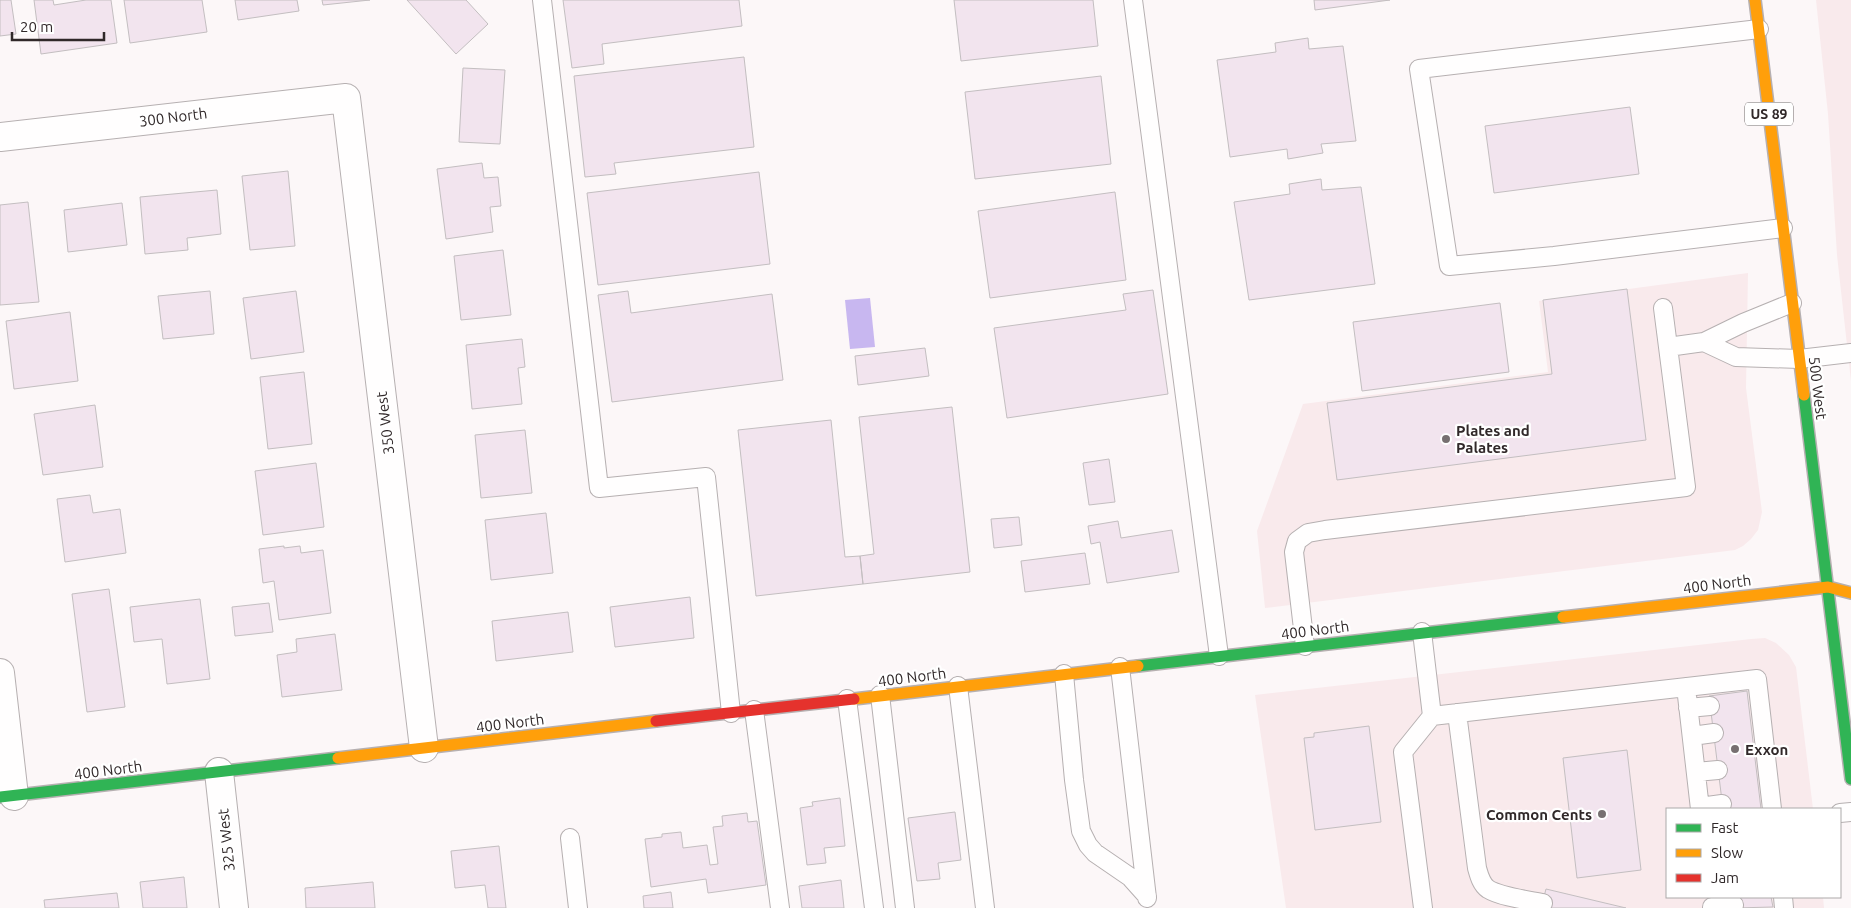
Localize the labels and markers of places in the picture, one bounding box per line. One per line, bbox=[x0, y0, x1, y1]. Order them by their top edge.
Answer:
place label: Plates and Palates bbox=[1456, 422, 1530, 456]
marker: Plates and Palates bbox=[1440, 433, 1452, 445]
place label: Exxon bbox=[1745, 741, 1788, 758]
marker: Exxon bbox=[1729, 743, 1741, 755]
place label: Common Cents bbox=[1486, 806, 1592, 823]
marker: Common Cents bbox=[1596, 808, 1608, 820]

